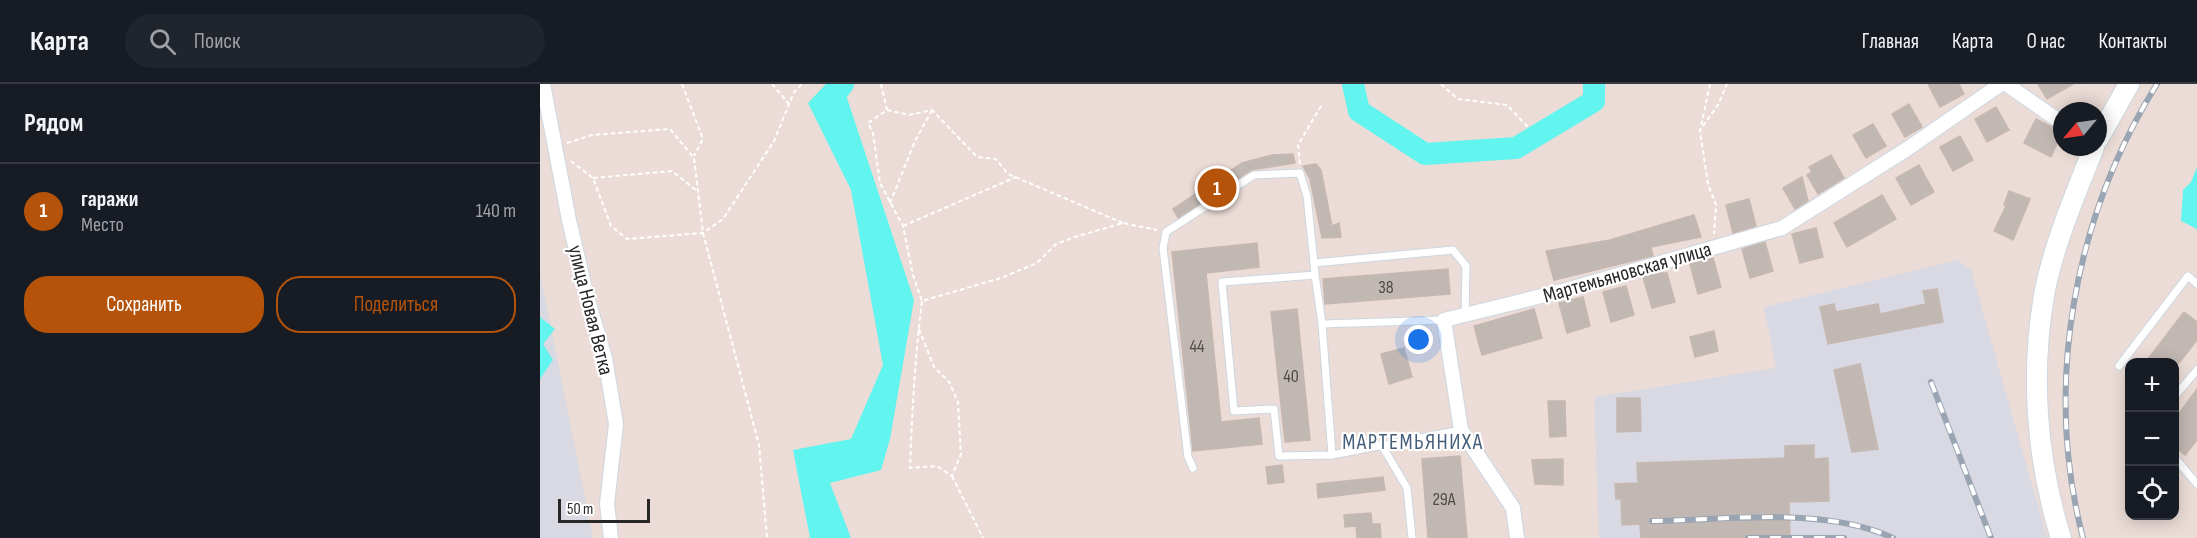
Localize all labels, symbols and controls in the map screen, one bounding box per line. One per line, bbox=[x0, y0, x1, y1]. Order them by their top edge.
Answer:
search box bbox=[125, 14, 545, 68]
text: Карта bbox=[30, 25, 89, 58]
icon: search bbox=[146, 25, 179, 58]
text: Поиск bbox=[194, 28, 240, 55]
text: Главная bbox=[1862, 29, 1919, 54]
text: Карта bbox=[1952, 29, 1993, 54]
text: О нас bbox=[2026, 29, 2065, 54]
text: Контакты bbox=[2098, 29, 2167, 54]
north arrow bbox=[2053, 102, 2107, 156]
text: Рядом bbox=[24, 108, 83, 139]
pin: 1 bbox=[1198, 166, 1236, 210]
text: гаражи bbox=[81, 186, 138, 213]
text: 1 bbox=[40, 199, 47, 223]
text: 140 m bbox=[476, 199, 516, 223]
text: Место bbox=[81, 213, 124, 237]
street label: Мартемьяновская улица bbox=[1540, 237, 1714, 308]
street label: улица Новая Ветка bbox=[562, 243, 619, 378]
button: Сохранить bbox=[24, 276, 264, 333]
button: Поделиться bbox=[276, 276, 516, 333]
house number: 38 bbox=[1378, 277, 1394, 298]
your location bbox=[1404, 325, 1433, 354]
house number: 44 bbox=[1189, 336, 1205, 357]
map controls bbox=[2125, 358, 2179, 520]
button: + bbox=[2125, 358, 2179, 412]
house number: 40 bbox=[1283, 366, 1299, 387]
button: − bbox=[2125, 412, 2179, 466]
district label: МАРТЕМЬЯНИХА bbox=[1342, 429, 1484, 456]
button: locate bbox=[2125, 466, 2179, 520]
house number: 29А bbox=[1432, 489, 1456, 510]
scale bar bbox=[558, 496, 650, 524]
text: 50 m bbox=[567, 500, 593, 519]

